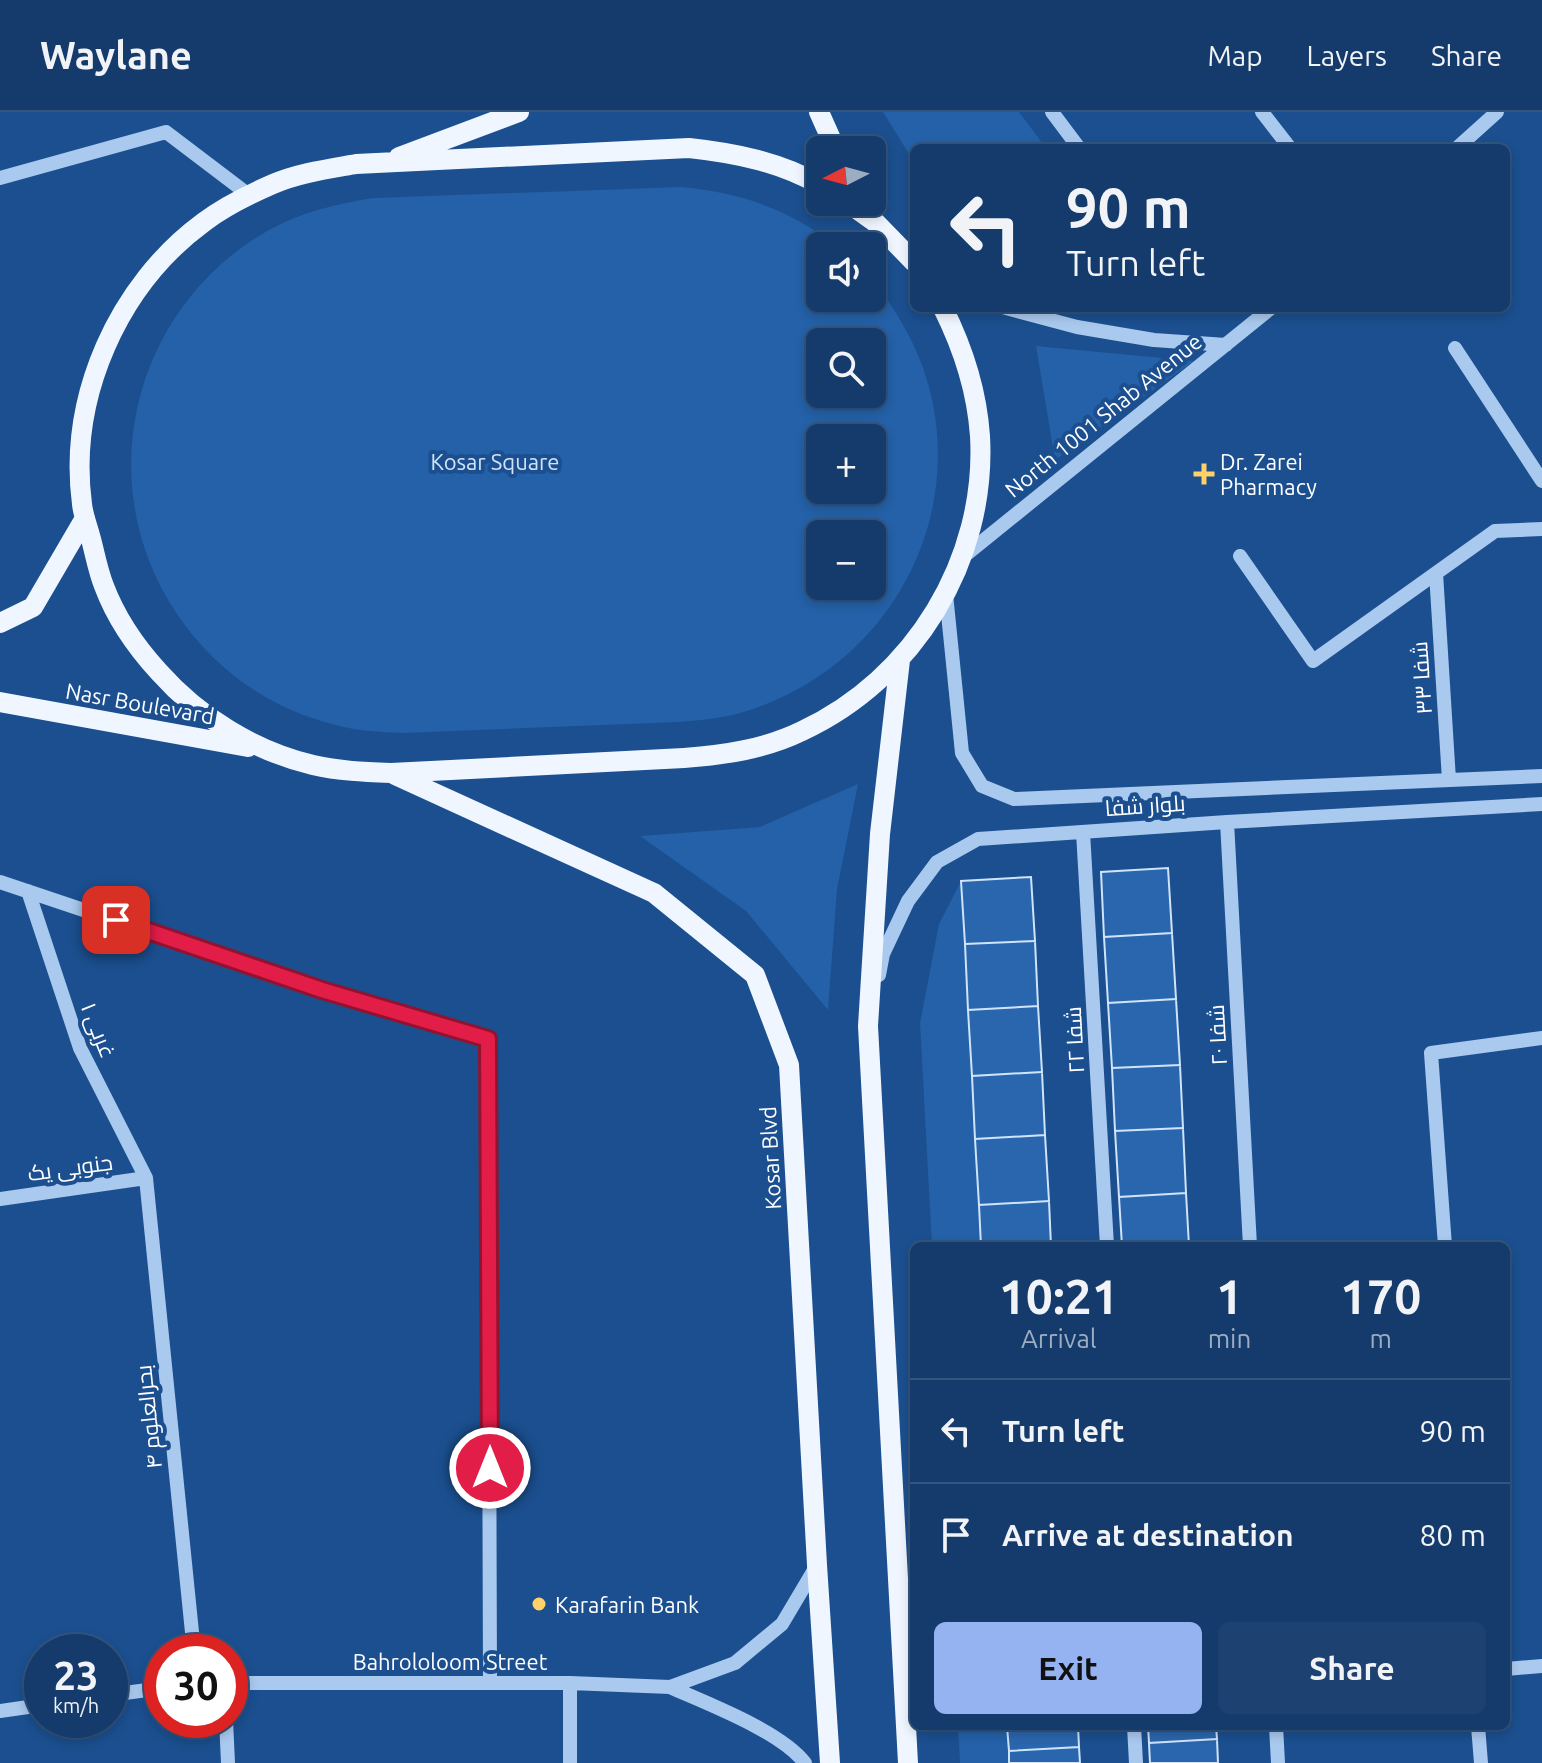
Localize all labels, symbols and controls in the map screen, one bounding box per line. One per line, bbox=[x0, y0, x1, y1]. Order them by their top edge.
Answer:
text: Waylane bbox=[40, 34, 192, 76]
text: Map bbox=[1207, 40, 1263, 71]
text: Layers bbox=[1307, 40, 1387, 71]
text: Share bbox=[1431, 40, 1502, 71]
north arrow bbox=[806, 136, 886, 216]
map controls bbox=[806, 136, 886, 600]
icon: left bbox=[934, 176, 1038, 280]
text: 90 m bbox=[1066, 176, 1191, 239]
button: sound bbox=[806, 232, 886, 312]
text: Turn left bbox=[1066, 242, 1205, 283]
button: search bbox=[806, 328, 886, 408]
street label: North 1001 Shab Avenue bbox=[1000, 328, 1206, 502]
button: + bbox=[806, 424, 886, 504]
park label: Kosar Square bbox=[431, 449, 559, 474]
place label: Dr. Zarei Pharmacy bbox=[1220, 449, 1317, 499]
marker: Dr. Zarei Pharmacy bbox=[1195, 465, 1213, 483]
button: − bbox=[806, 520, 886, 600]
street label: شفا ۳۳ bbox=[1406, 640, 1436, 716]
street label: Nasr Boulevard bbox=[64, 678, 216, 728]
street label: بلوار شفا bbox=[1104, 790, 1186, 821]
pin bbox=[82, 886, 150, 954]
icon: arrive bbox=[94, 898, 138, 942]
street label: غربی ۱ bbox=[75, 999, 121, 1062]
street label: شفا ۲۰ bbox=[1203, 1004, 1231, 1066]
street label: شفا ۲۲ bbox=[1060, 1006, 1088, 1074]
street label: Kosar Blvd bbox=[755, 1106, 785, 1210]
street label: جنوبی یک bbox=[26, 1149, 114, 1187]
text: 10:21 bbox=[999, 1269, 1119, 1323]
text: 1 bbox=[1216, 1269, 1243, 1323]
text: 170 bbox=[1340, 1269, 1421, 1323]
text: Arrival bbox=[1021, 1324, 1097, 1353]
text: min bbox=[1208, 1324, 1251, 1353]
text: m bbox=[1369, 1324, 1392, 1353]
street label: بحرالعلوم ۴ bbox=[130, 1363, 170, 1470]
icon: left bbox=[934, 1409, 978, 1453]
text: Turn left bbox=[1002, 1414, 1124, 1448]
text: 90 m bbox=[1419, 1414, 1486, 1448]
position arrow bbox=[448, 1426, 532, 1510]
icon: arrive bbox=[934, 1513, 978, 1557]
text: Arrive at destination bbox=[1002, 1518, 1294, 1552]
text: 80 m bbox=[1419, 1518, 1486, 1552]
place label: Karafarin Bank bbox=[555, 1592, 699, 1617]
marker: Karafarin Bank bbox=[530, 1595, 548, 1613]
button: Exit bbox=[934, 1622, 1202, 1714]
button: Share bbox=[1218, 1622, 1486, 1714]
speed limit sign: 30 bbox=[144, 1634, 248, 1738]
street label: Bahrololoom Street bbox=[353, 1649, 548, 1674]
text: 23 bbox=[53, 1653, 99, 1698]
text: km/h bbox=[53, 1694, 99, 1717]

